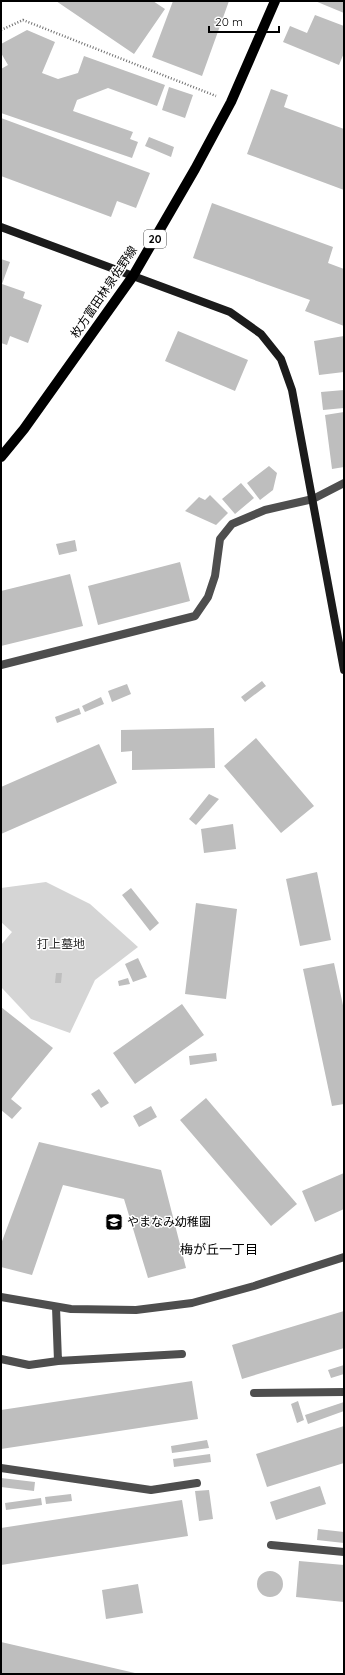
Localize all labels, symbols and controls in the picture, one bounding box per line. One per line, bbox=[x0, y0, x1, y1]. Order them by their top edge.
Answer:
scale bar bbox=[209, 8, 279, 34]
text: 20 m bbox=[215, 14, 243, 29]
road number: 20 bbox=[144, 230, 166, 248]
street label: 枚方富田林泉佐野線 bbox=[67, 243, 140, 341]
park label: 打上墓地 bbox=[37, 936, 85, 951]
school or university icon: やまなみ幼稚園 bbox=[104, 1212, 124, 1232]
place label: やまなみ幼稚園 bbox=[127, 1214, 211, 1229]
district label: 梅が丘一丁目 bbox=[180, 1241, 258, 1257]

